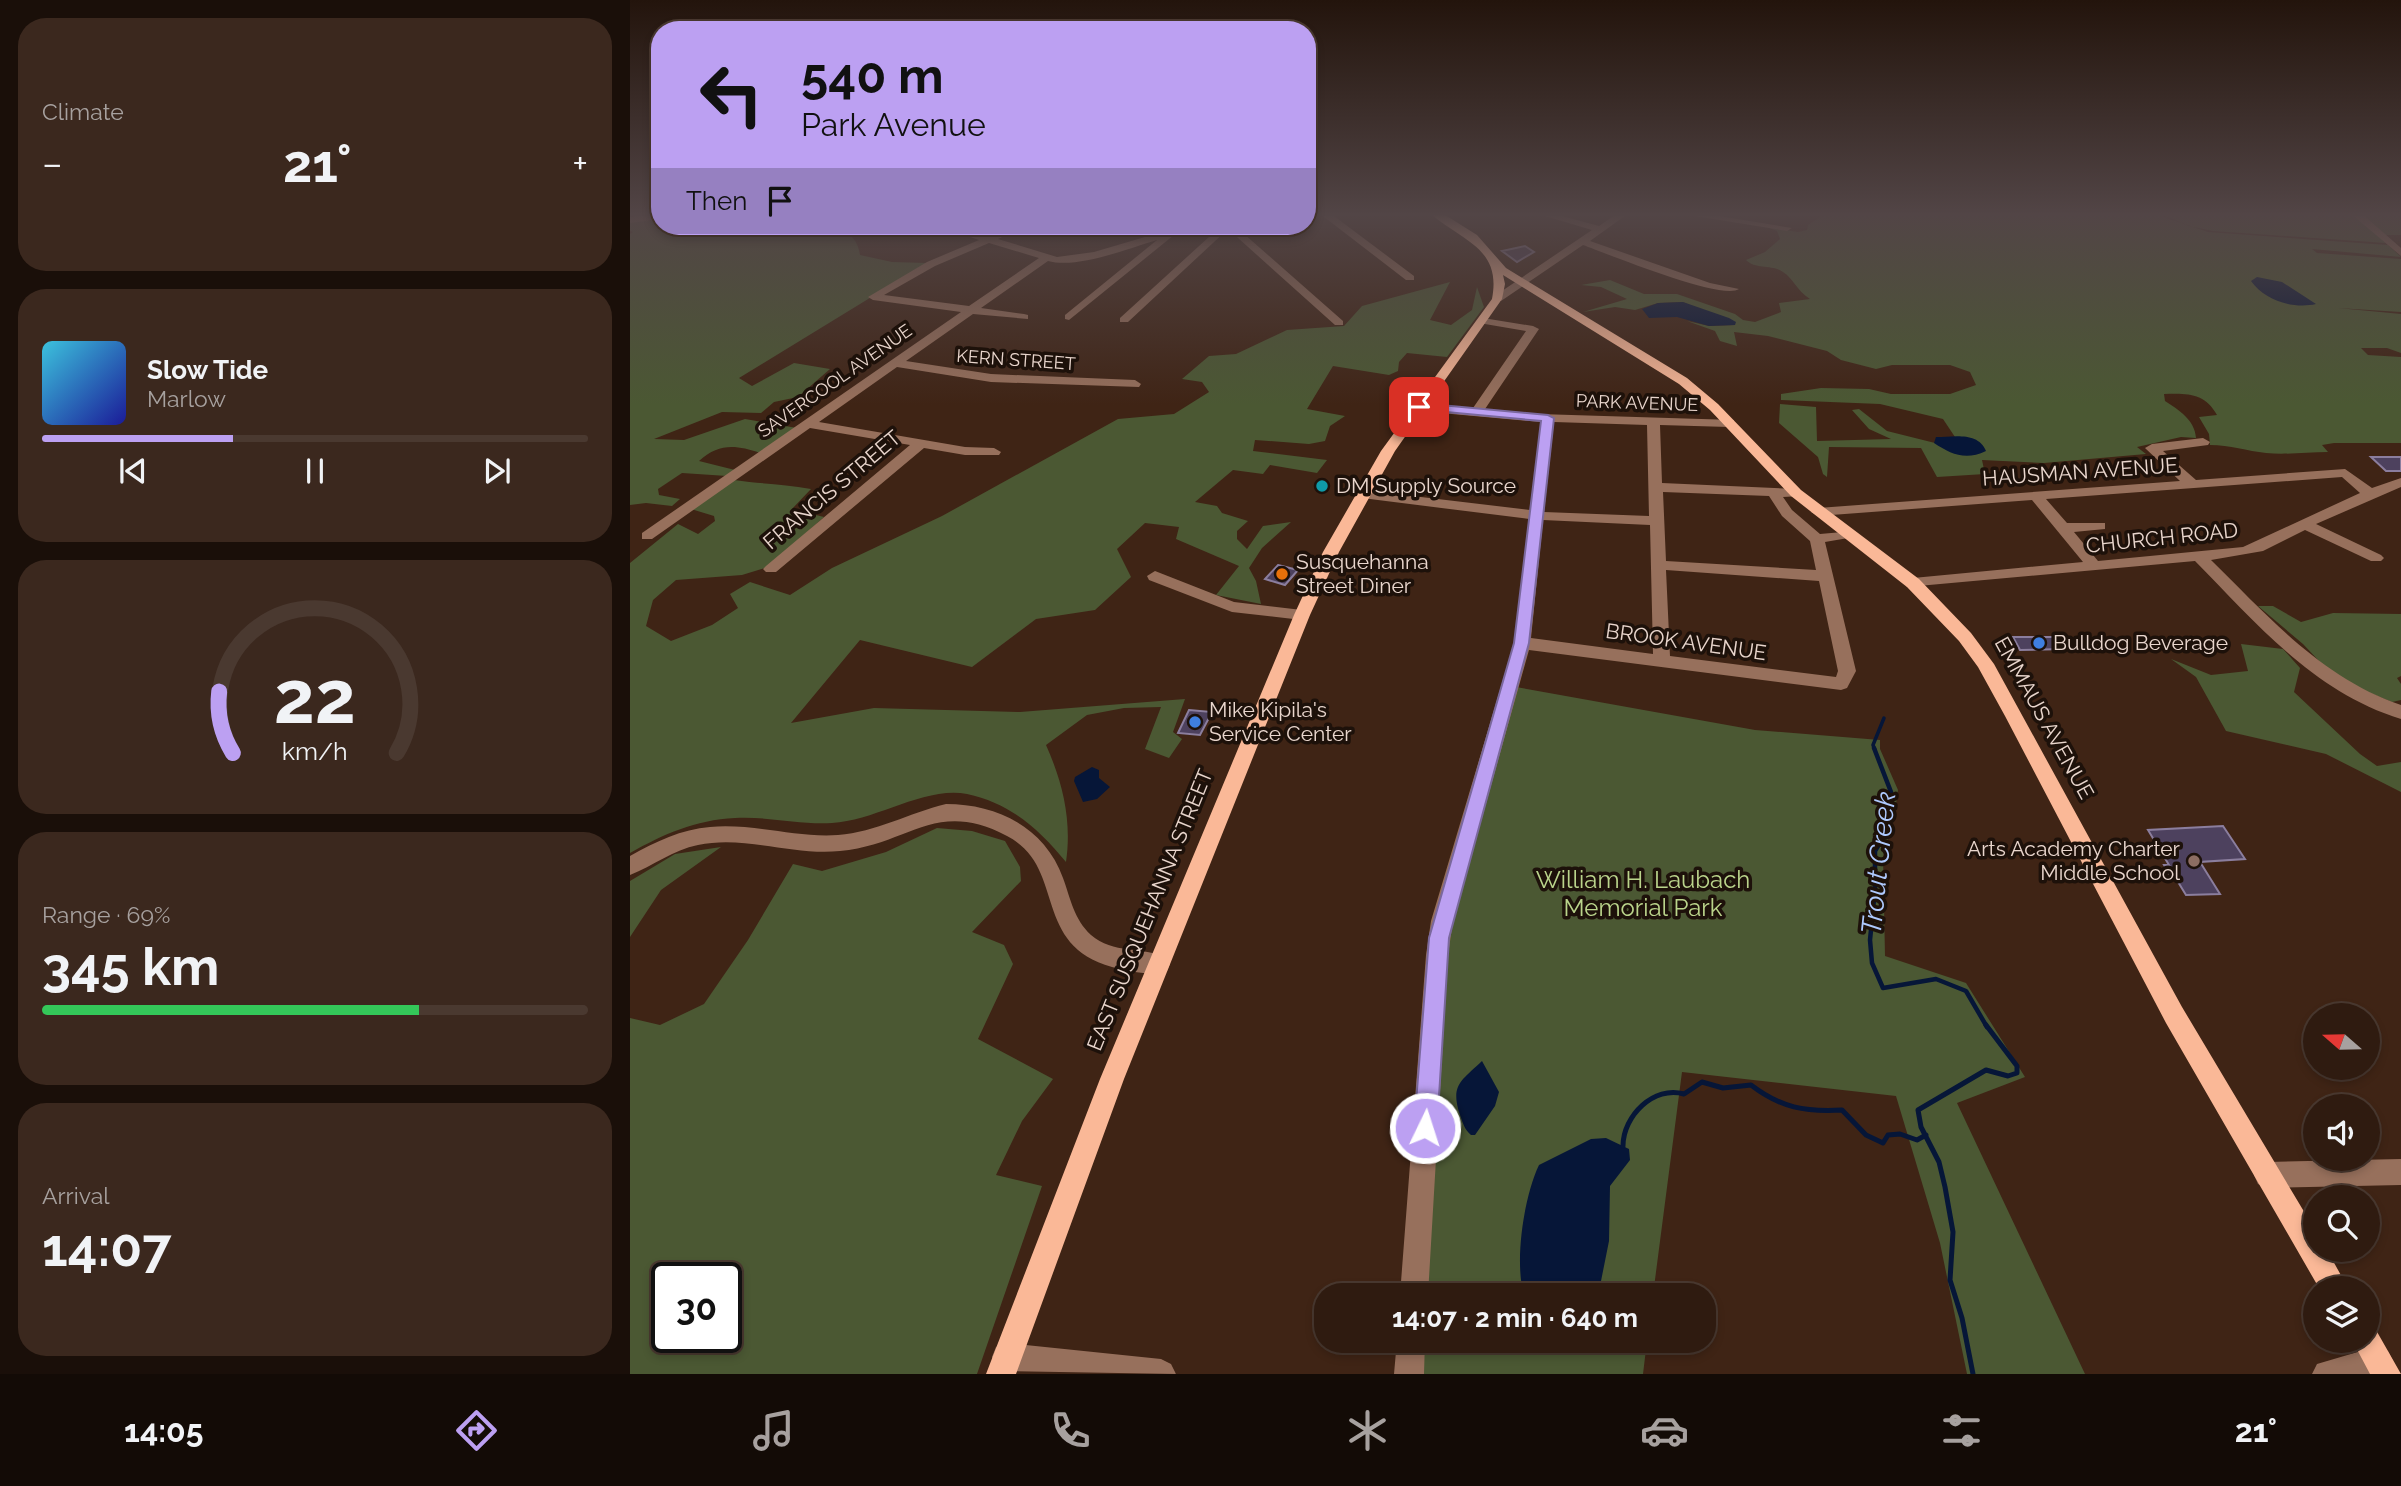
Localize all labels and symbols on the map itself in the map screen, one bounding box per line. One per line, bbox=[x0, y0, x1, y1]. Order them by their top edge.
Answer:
street label: SAVERCOOL AVENUE bbox=[754, 320, 916, 442]
street label: KERN STREET bbox=[956, 345, 1076, 374]
pin bbox=[1389, 377, 1449, 437]
street label: PARK AVENUE bbox=[1576, 390, 1699, 415]
street label: FRANCIS STREET bbox=[758, 425, 906, 554]
street label: HAUSMAN AVENUE bbox=[1981, 452, 2179, 491]
place label: DM Supply Source bbox=[1336, 473, 1516, 498]
marker: DM Supply Source bbox=[1314, 478, 1330, 494]
street label: CHURCH ROAD bbox=[2085, 517, 2239, 558]
place label: Susquehanna Street Diner bbox=[1296, 549, 1429, 598]
marker: Susquehanna Street Diner bbox=[1274, 566, 1290, 582]
street label: BROOK AVENUE bbox=[1604, 618, 1768, 665]
place label: Bulldog Beverage bbox=[2053, 630, 2228, 655]
street label: EMMAUS AVENUE bbox=[1990, 632, 2099, 803]
marker: Bulldog Beverage bbox=[2031, 635, 2047, 651]
place label: Mike Kipila's Service Center bbox=[1209, 697, 1352, 746]
marker: Mike Kipila's Service Center bbox=[1187, 714, 1203, 730]
street label: EAST SUSQUEHANNA STREET bbox=[1081, 765, 1218, 1054]
water label: Trout Creek bbox=[1855, 790, 1902, 936]
place label: Arts Academy Charter Middle School bbox=[1967, 836, 2181, 885]
marker: Arts Academy Charter Middle School bbox=[2186, 853, 2202, 869]
park label: William H. Laubach Memorial Park bbox=[1536, 865, 1750, 922]
north arrow bbox=[2303, 1003, 2380, 1080]
position arrow bbox=[1388, 1091, 1462, 1165]
speed limit sign: 30 bbox=[651, 1262, 742, 1353]

